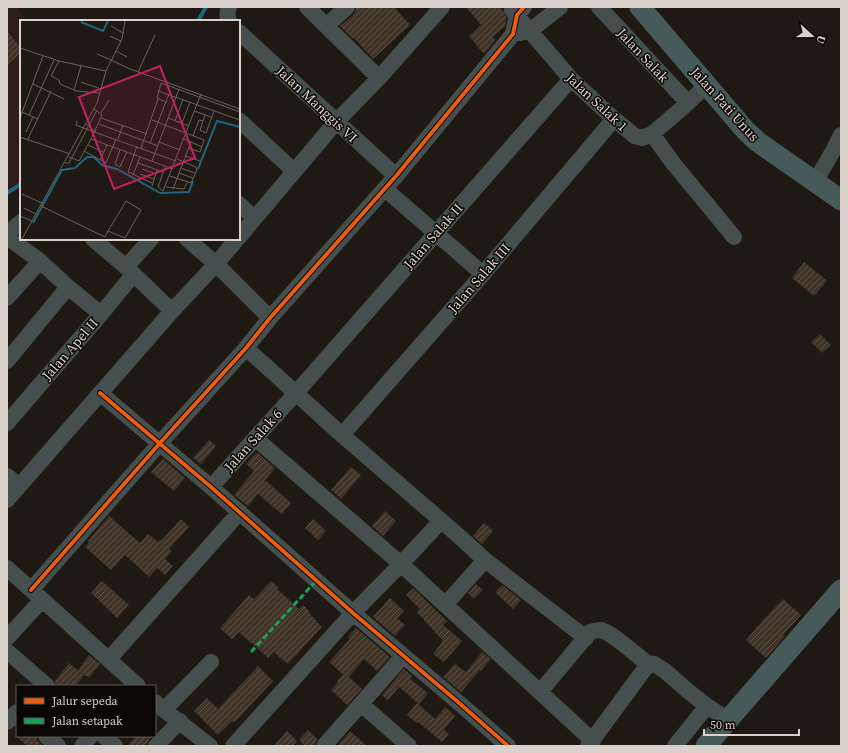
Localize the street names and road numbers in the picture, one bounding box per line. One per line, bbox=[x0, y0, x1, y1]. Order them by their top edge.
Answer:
street label: Jalan Salak bbox=[612, 23, 674, 87]
street label: Jalan Manggis VI bbox=[271, 60, 362, 147]
street label: Jalan Pati Unus bbox=[685, 61, 764, 146]
street label: Jalan Salak 1 bbox=[561, 67, 632, 136]
street label: Jalan Salak II bbox=[398, 199, 467, 274]
street label: Jalan Salak III bbox=[442, 239, 515, 318]
street label: Jalan Apel II bbox=[37, 313, 103, 385]
street label: Jalan Salak 6 bbox=[219, 404, 287, 476]

